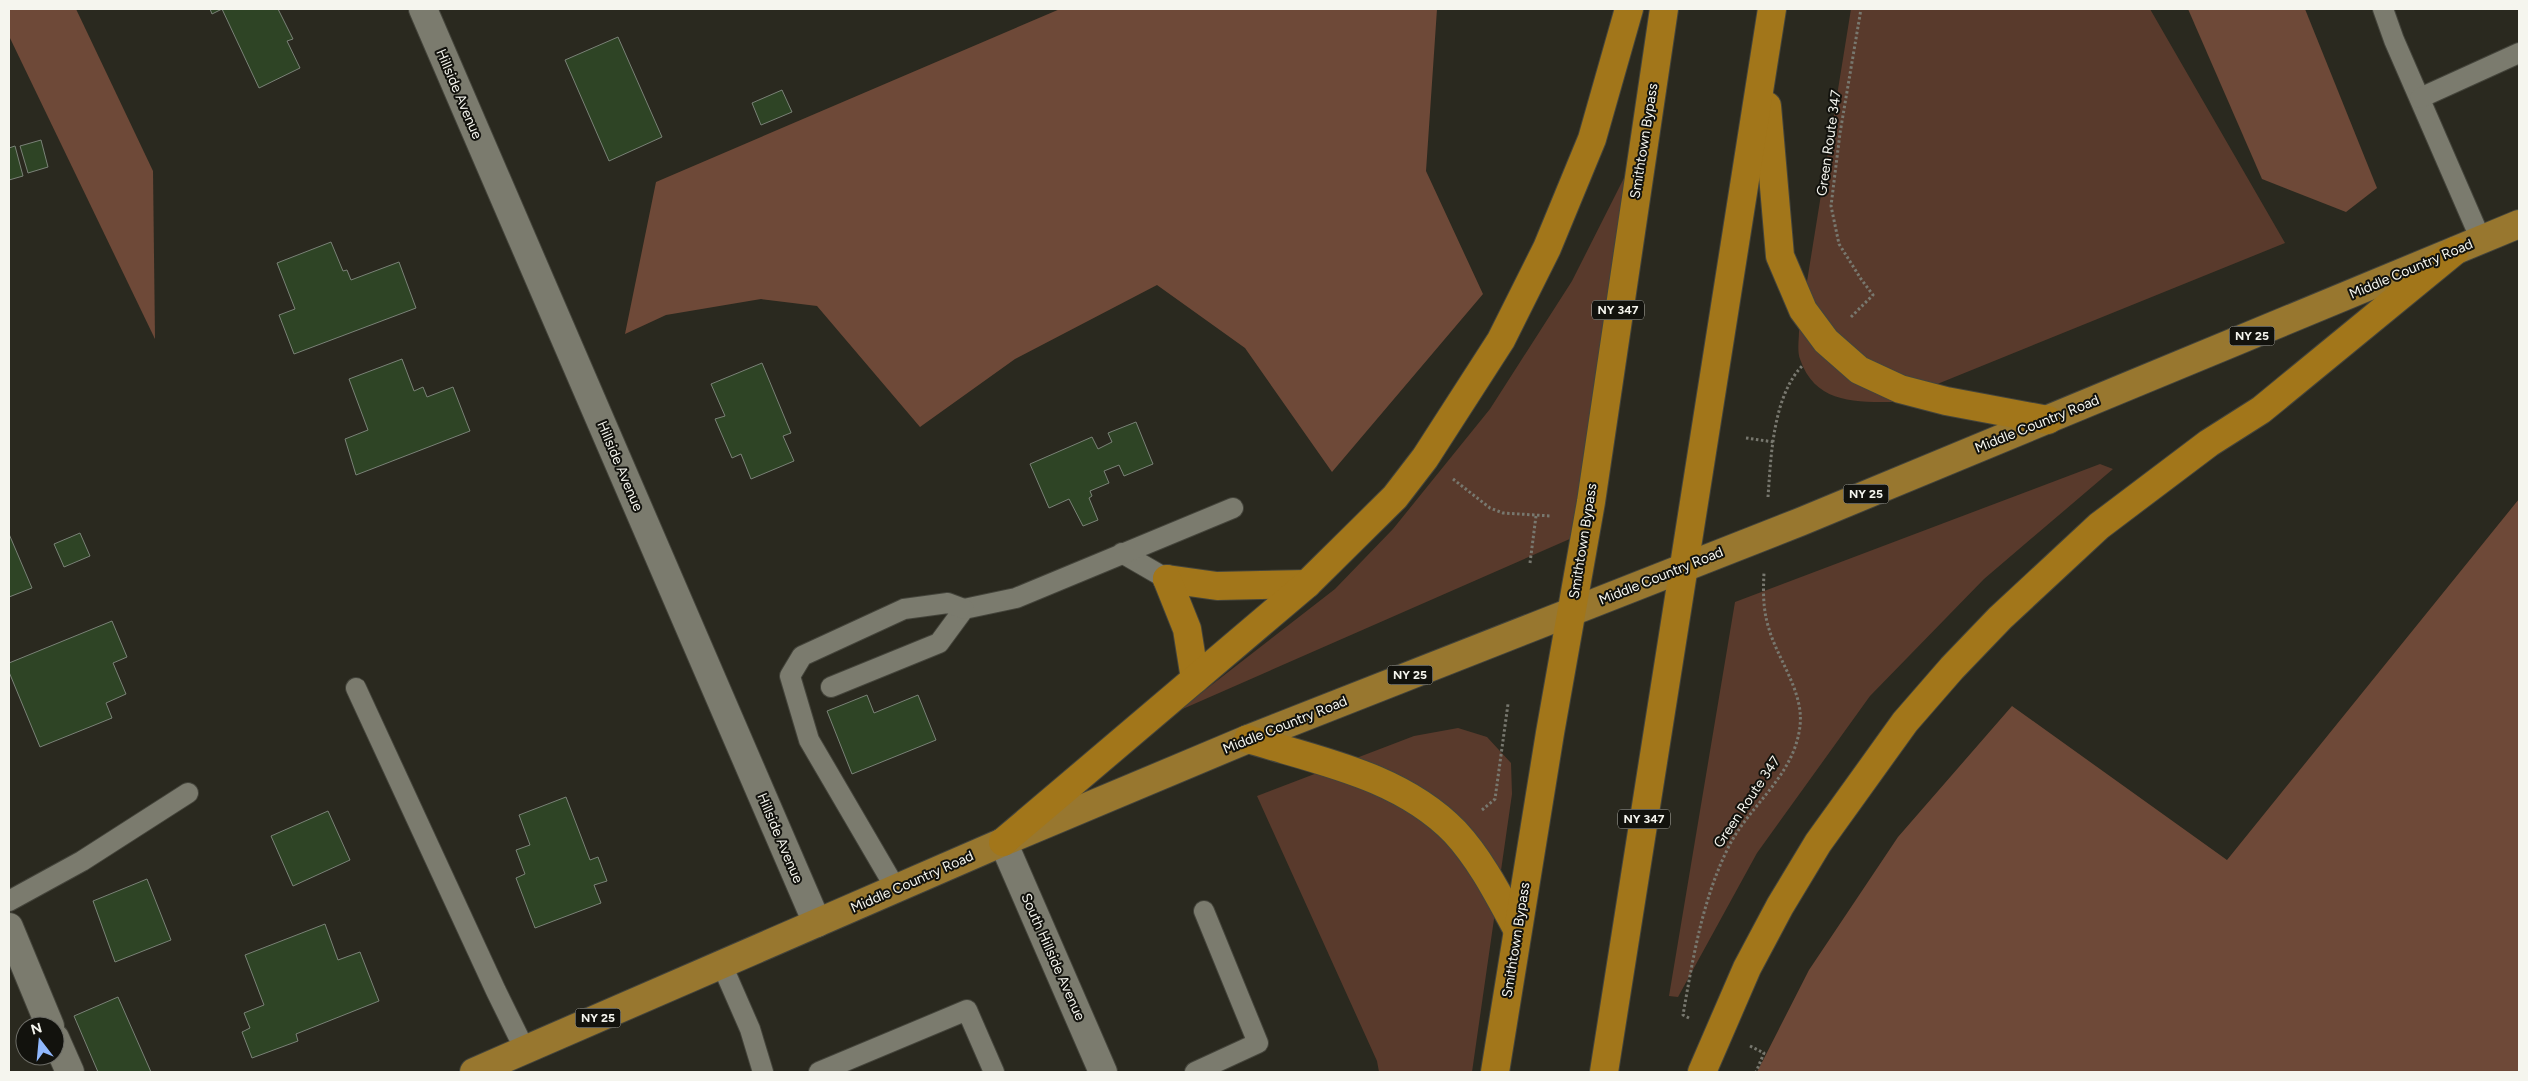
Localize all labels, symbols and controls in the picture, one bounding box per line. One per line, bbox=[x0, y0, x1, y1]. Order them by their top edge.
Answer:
street label: Hillside Avenue bbox=[432, 46, 486, 142]
street label: Smithtown Bypass bbox=[1626, 82, 1662, 200]
street label: Green Route 347 bbox=[1813, 88, 1845, 197]
street label: Middle Country Road bbox=[2347, 235, 2475, 303]
road number: NY 347 bbox=[1592, 300, 1644, 320]
road number: NY 25 bbox=[2230, 326, 2274, 346]
street label: Middle Country Road bbox=[1972, 391, 2102, 457]
street label: Hillside Avenue bbox=[593, 418, 647, 514]
street label: Smithtown Bypass bbox=[1565, 482, 1601, 600]
road number: NY 25 bbox=[1844, 484, 1888, 504]
street label: Middle Country Road bbox=[1596, 543, 1726, 609]
road number: NY 25 bbox=[1388, 666, 1432, 684]
street label: Middle Country Road bbox=[1220, 692, 1350, 758]
street label: Green Route 347 bbox=[1710, 753, 1784, 851]
street label: Hillside Avenue bbox=[753, 790, 807, 886]
road number: NY 347 bbox=[1618, 810, 1670, 829]
street label: Middle Country Road bbox=[848, 847, 976, 917]
street label: Smithtown Bypass bbox=[1498, 881, 1534, 999]
street label: South Hillside Avenue bbox=[1017, 891, 1089, 1024]
road number: NY 25 bbox=[576, 1008, 620, 1028]
north arrow bbox=[15, 1016, 65, 1066]
text: N bbox=[29, 1019, 44, 1039]

